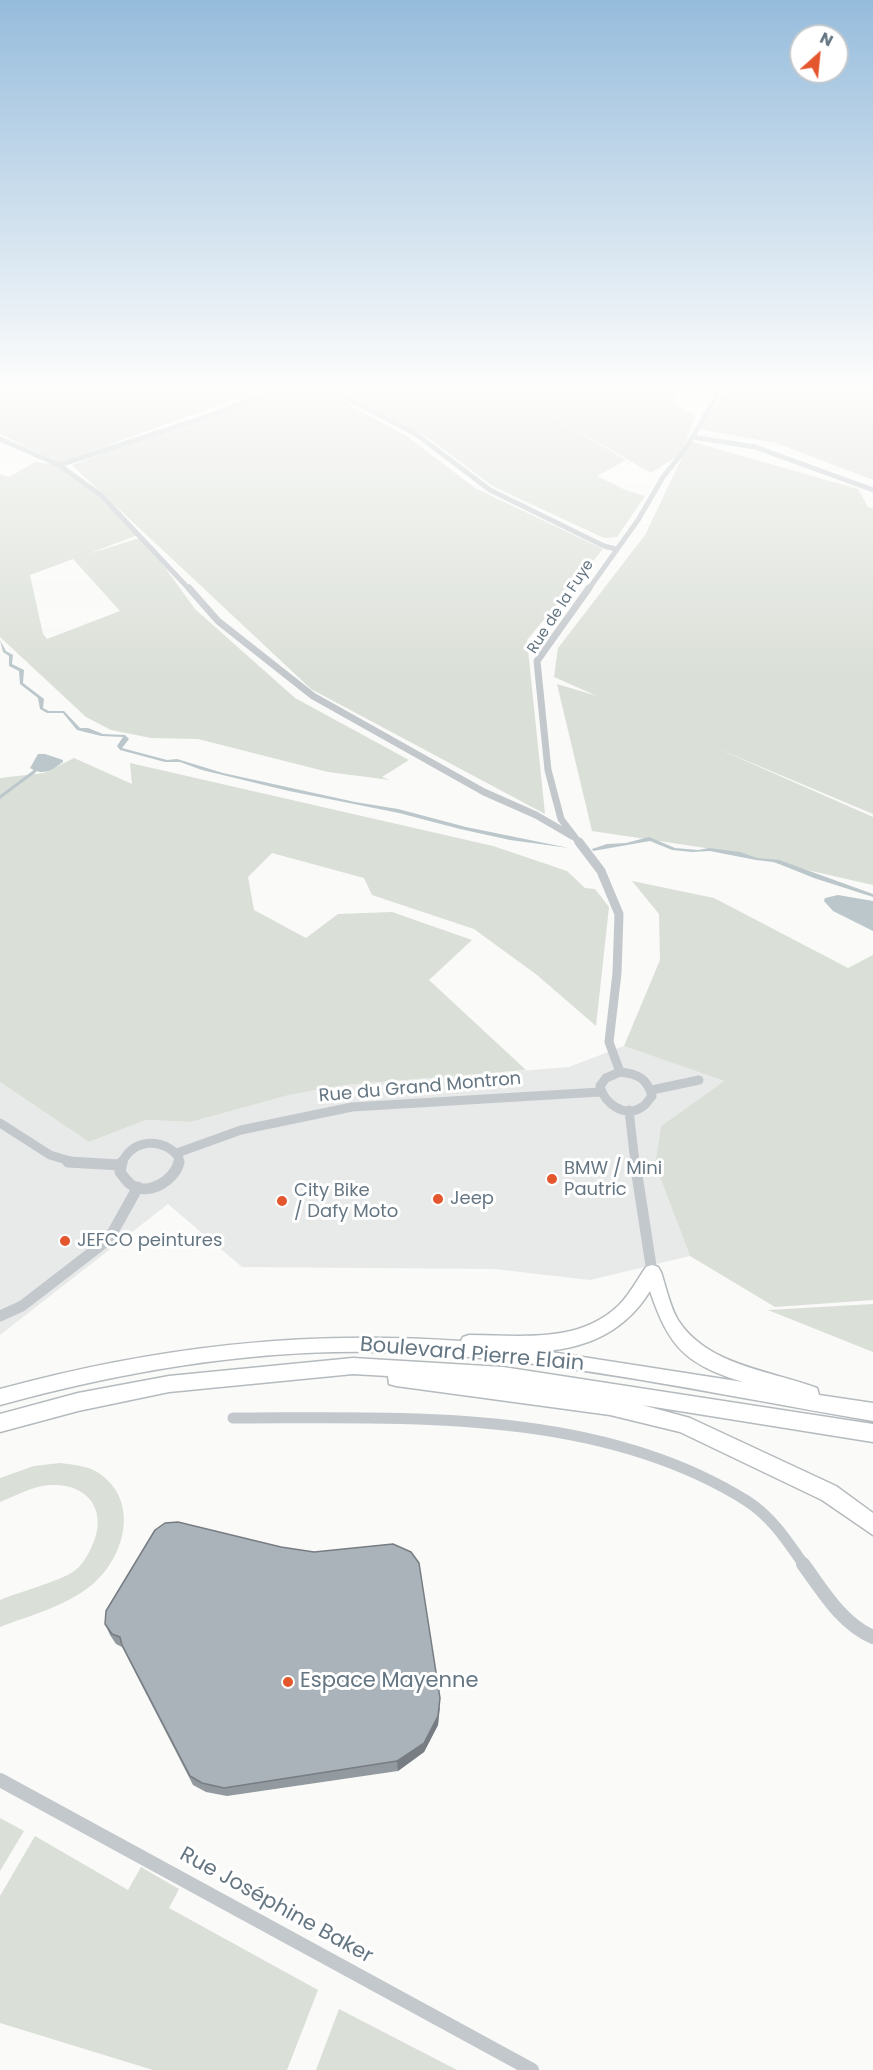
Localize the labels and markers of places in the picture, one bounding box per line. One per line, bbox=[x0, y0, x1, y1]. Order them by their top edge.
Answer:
place label: BMW / Mini Pautric bbox=[564, 1158, 662, 1200]
marker: BMW / Mini Pautric bbox=[545, 1172, 559, 1186]
place label: City Bike / Dafy Moto bbox=[294, 1180, 398, 1222]
place label: Jeep bbox=[450, 1188, 494, 1210]
marker: Jeep bbox=[431, 1192, 445, 1206]
marker: City Bike / Dafy Moto bbox=[275, 1194, 289, 1208]
place label: JEFCO peintures bbox=[77, 1230, 222, 1252]
marker: JEFCO peintures bbox=[58, 1234, 72, 1248]
place label: Espace Mayenne bbox=[300, 1669, 479, 1695]
marker: Espace Mayenne bbox=[281, 1675, 295, 1689]

